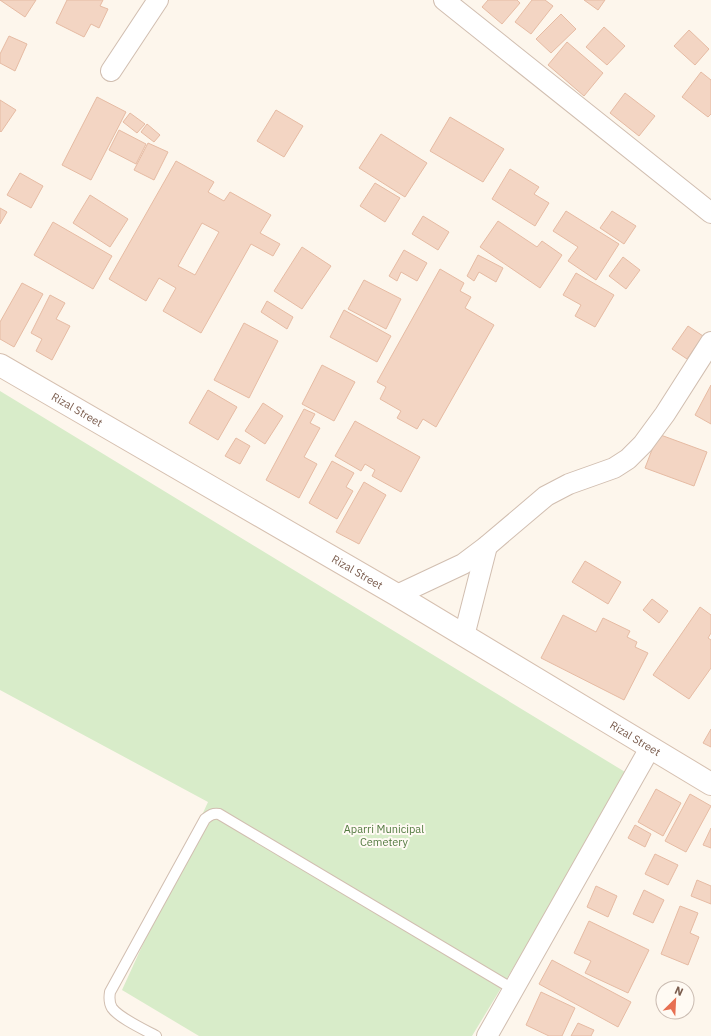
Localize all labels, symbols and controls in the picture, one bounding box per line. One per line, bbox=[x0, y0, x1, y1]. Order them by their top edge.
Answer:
street label: Rizal Street bbox=[49, 389, 105, 430]
street label: Rizal Street bbox=[329, 552, 385, 592]
street label: Rizal Street bbox=[607, 718, 663, 759]
park label: Aparri Municipal Cemetery bbox=[344, 822, 424, 849]
north arrow bbox=[655, 980, 695, 1020]
text: N bbox=[673, 983, 686, 999]

